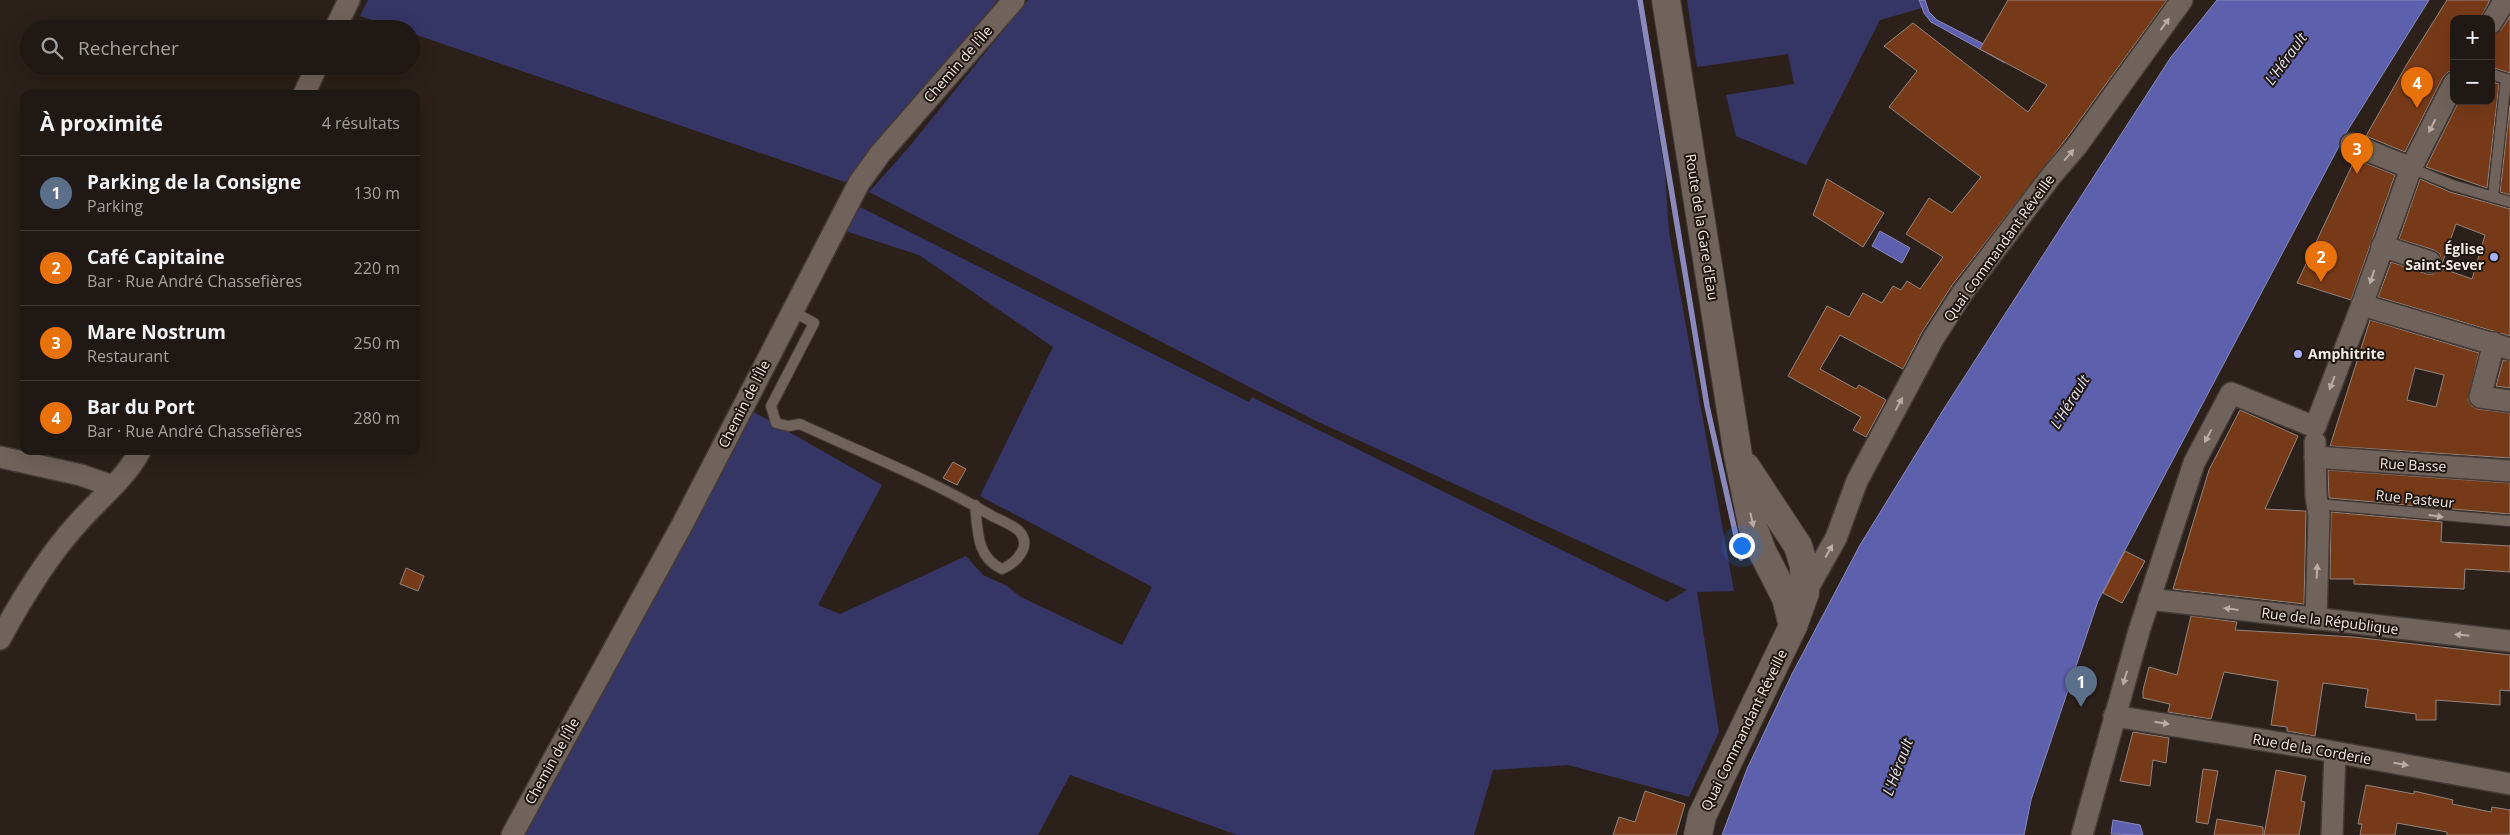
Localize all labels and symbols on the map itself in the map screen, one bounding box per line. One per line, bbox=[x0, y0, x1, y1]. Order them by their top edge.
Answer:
one-way arrow bbox=[2159, 18, 2170, 31]
street label: Chemin de l'Île bbox=[919, 21, 996, 106]
water label: L'Hérault bbox=[2260, 27, 2311, 89]
pin: 4 bbox=[2401, 67, 2433, 108]
one-way arrow bbox=[2428, 119, 2436, 133]
pin: 3 bbox=[2341, 133, 2373, 174]
one-way arrow bbox=[2063, 150, 2075, 162]
street label: Route de la Gare d'Eau bbox=[1682, 152, 1723, 302]
street label: Quai Commandant Réveille bbox=[1939, 170, 2058, 325]
place label: Église Saint-Sever bbox=[2405, 239, 2485, 274]
pin: 2 bbox=[2305, 241, 2337, 282]
marker: Église Saint-Sever bbox=[2488, 251, 2500, 263]
one-way arrow bbox=[2367, 270, 2375, 285]
place label: Amphitrite bbox=[2308, 344, 2385, 363]
marker: Amphitrite bbox=[2292, 348, 2304, 360]
street label: Chemin de l'Île bbox=[713, 357, 774, 451]
water label: L'Hérault bbox=[2045, 370, 2094, 432]
one-way arrow bbox=[2327, 376, 2335, 390]
one-way arrow bbox=[1894, 398, 1903, 411]
one-way arrow bbox=[2204, 429, 2212, 444]
street label: Rue Basse bbox=[2379, 453, 2447, 476]
street label: Rue Pasteur bbox=[2375, 485, 2455, 512]
one-way arrow bbox=[1748, 512, 1756, 527]
one-way arrow bbox=[2428, 512, 2444, 520]
your location bbox=[1729, 533, 1755, 559]
one-way arrow bbox=[1825, 544, 1833, 558]
one-way arrow bbox=[2314, 562, 2322, 578]
street label: Rue de la République bbox=[2260, 603, 2400, 638]
one-way arrow bbox=[2222, 605, 2238, 613]
one-way arrow bbox=[2453, 631, 2469, 639]
street label: Quai Commandant Réveille bbox=[1696, 646, 1791, 814]
pin: 1 bbox=[2065, 666, 2097, 707]
one-way arrow bbox=[2121, 670, 2129, 685]
street label: Chemin de l'Île bbox=[520, 714, 583, 807]
one-way arrow bbox=[2155, 720, 2171, 728]
street label: Rue de la Corderie bbox=[2251, 729, 2373, 768]
water label: L'Hérault bbox=[1877, 734, 1918, 798]
one-way arrow bbox=[2393, 761, 2409, 769]

